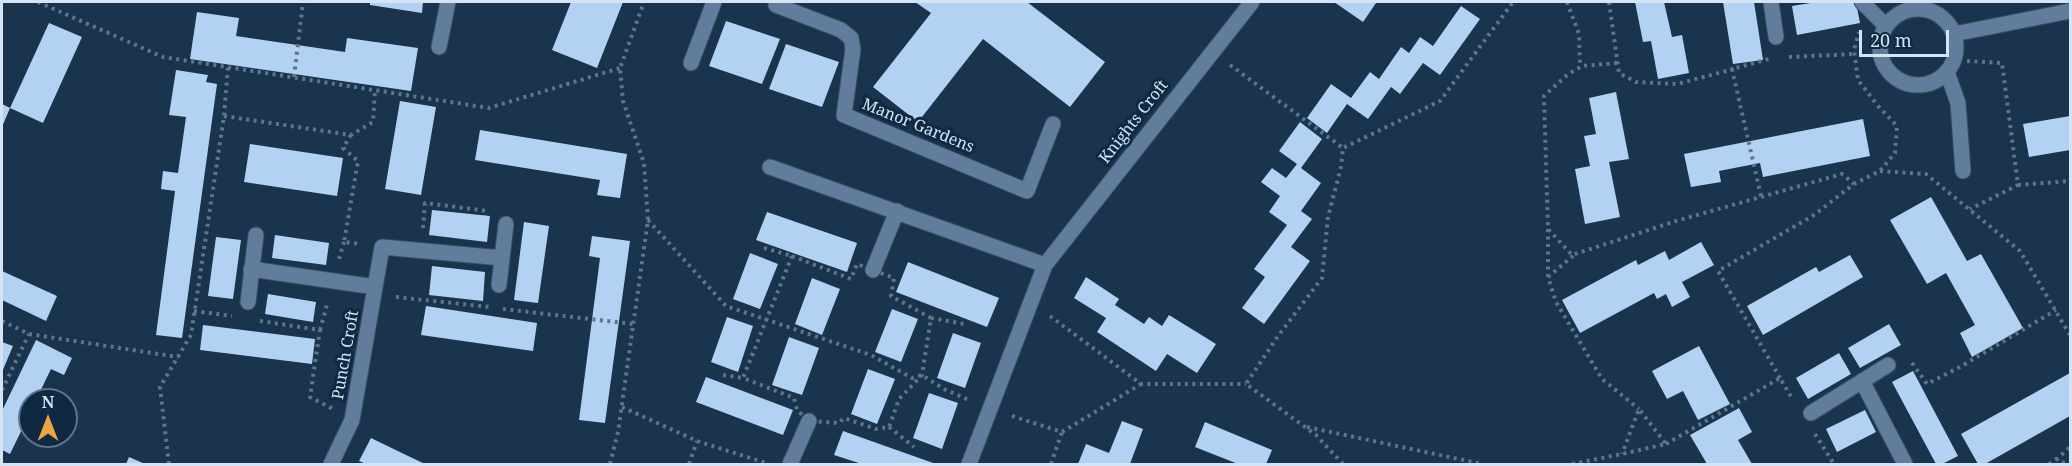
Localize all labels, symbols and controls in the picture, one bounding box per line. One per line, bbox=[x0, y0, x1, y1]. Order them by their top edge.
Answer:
scale bar bbox=[1862, 18, 1952, 56]
text: 20 m bbox=[1870, 28, 1912, 52]
street label: Knights Croft bbox=[1095, 76, 1173, 168]
street label: Manor Gardens bbox=[859, 95, 977, 157]
street label: Punch Croft bbox=[329, 309, 363, 401]
north arrow bbox=[18, 388, 78, 448]
text: N bbox=[42, 391, 54, 413]

